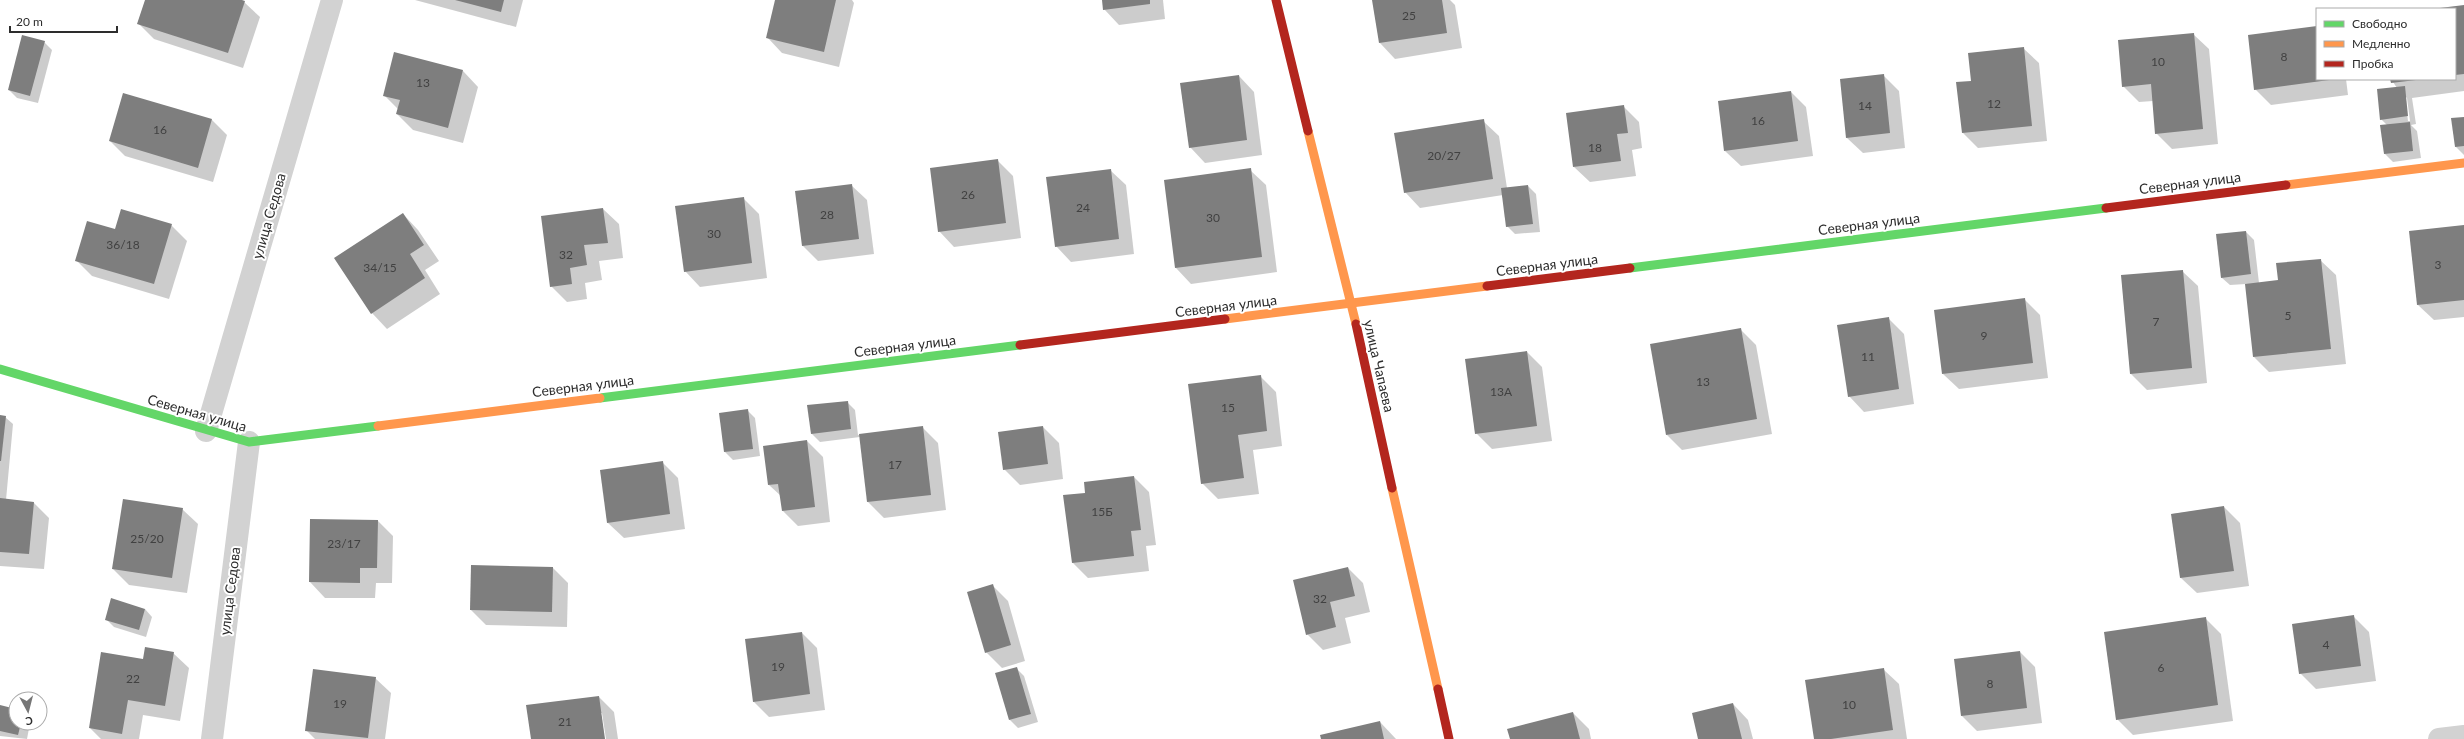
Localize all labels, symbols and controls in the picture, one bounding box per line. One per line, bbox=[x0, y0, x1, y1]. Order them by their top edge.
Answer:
scale bar bbox=[10, 8, 117, 34]
house number: 25 bbox=[1402, 8, 1416, 23]
legend bbox=[2316, 8, 2456, 80]
text: 20 m bbox=[16, 14, 43, 29]
text: Свободно bbox=[2352, 16, 2408, 31]
text: Медленно bbox=[2352, 36, 2411, 51]
house number: 8 bbox=[2281, 49, 2288, 64]
house number: 10 bbox=[2151, 54, 2165, 69]
text: Пробка bbox=[2352, 56, 2393, 71]
house number: 13 bbox=[416, 75, 430, 90]
house number: 12 bbox=[1987, 96, 2001, 111]
house number: 14 bbox=[1858, 98, 1872, 113]
house number: 16 bbox=[1751, 113, 1765, 128]
house number: 16 bbox=[153, 122, 167, 137]
house number: 18 bbox=[1588, 140, 1602, 155]
house number: 20/27 bbox=[1427, 148, 1461, 163]
street label: Северная улица bbox=[2138, 168, 2242, 197]
street label: улица Седова bbox=[248, 171, 289, 261]
house number: 26 bbox=[961, 187, 975, 202]
house number: 24 bbox=[1076, 200, 1090, 215]
house number: 28 bbox=[820, 207, 834, 222]
street label: Северная улица bbox=[1817, 209, 1921, 238]
house number: 30 bbox=[1206, 210, 1220, 225]
house number: 30 bbox=[707, 226, 721, 241]
house number: 36/18 bbox=[106, 237, 140, 252]
house number: 32 bbox=[559, 247, 573, 262]
street label: Северная улица bbox=[1495, 250, 1599, 279]
house number: 3 bbox=[2435, 257, 2442, 272]
house number: 34/15 bbox=[363, 260, 397, 275]
street label: Северная улица bbox=[1174, 291, 1278, 320]
house number: 5 bbox=[2285, 308, 2292, 323]
house number: 7 bbox=[2153, 314, 2160, 329]
street label: улица Чапаева bbox=[1361, 318, 1398, 414]
house number: 9 bbox=[1981, 328, 1988, 343]
street label: Северная улица bbox=[853, 331, 957, 360]
house number: 11 bbox=[1861, 349, 1875, 364]
street label: Северная улица bbox=[531, 371, 635, 400]
house number: 13 bbox=[1696, 374, 1710, 389]
house number: 13А bbox=[1490, 384, 1513, 399]
street label: Северная улица bbox=[146, 390, 249, 435]
house number: 15 bbox=[1221, 400, 1235, 415]
house number: 17 bbox=[888, 457, 902, 472]
house number: 15Б bbox=[1091, 504, 1113, 519]
house number: 25/20 bbox=[130, 531, 164, 546]
house number: 23/17 bbox=[327, 536, 361, 551]
street label: улица Седова bbox=[216, 546, 243, 636]
house number: 32 bbox=[1313, 591, 1327, 606]
house number: 4 bbox=[2323, 637, 2330, 652]
house number: 19 bbox=[771, 659, 785, 674]
house number: 6 bbox=[2158, 660, 2165, 675]
house number: 22 bbox=[126, 671, 140, 686]
house number: 8 bbox=[1987, 676, 1994, 691]
north arrow bbox=[8, 691, 48, 731]
house number: 19 bbox=[333, 696, 347, 711]
house number: 10 bbox=[1842, 697, 1856, 712]
house number: 21 bbox=[558, 714, 572, 729]
text: С bbox=[24, 715, 34, 728]

